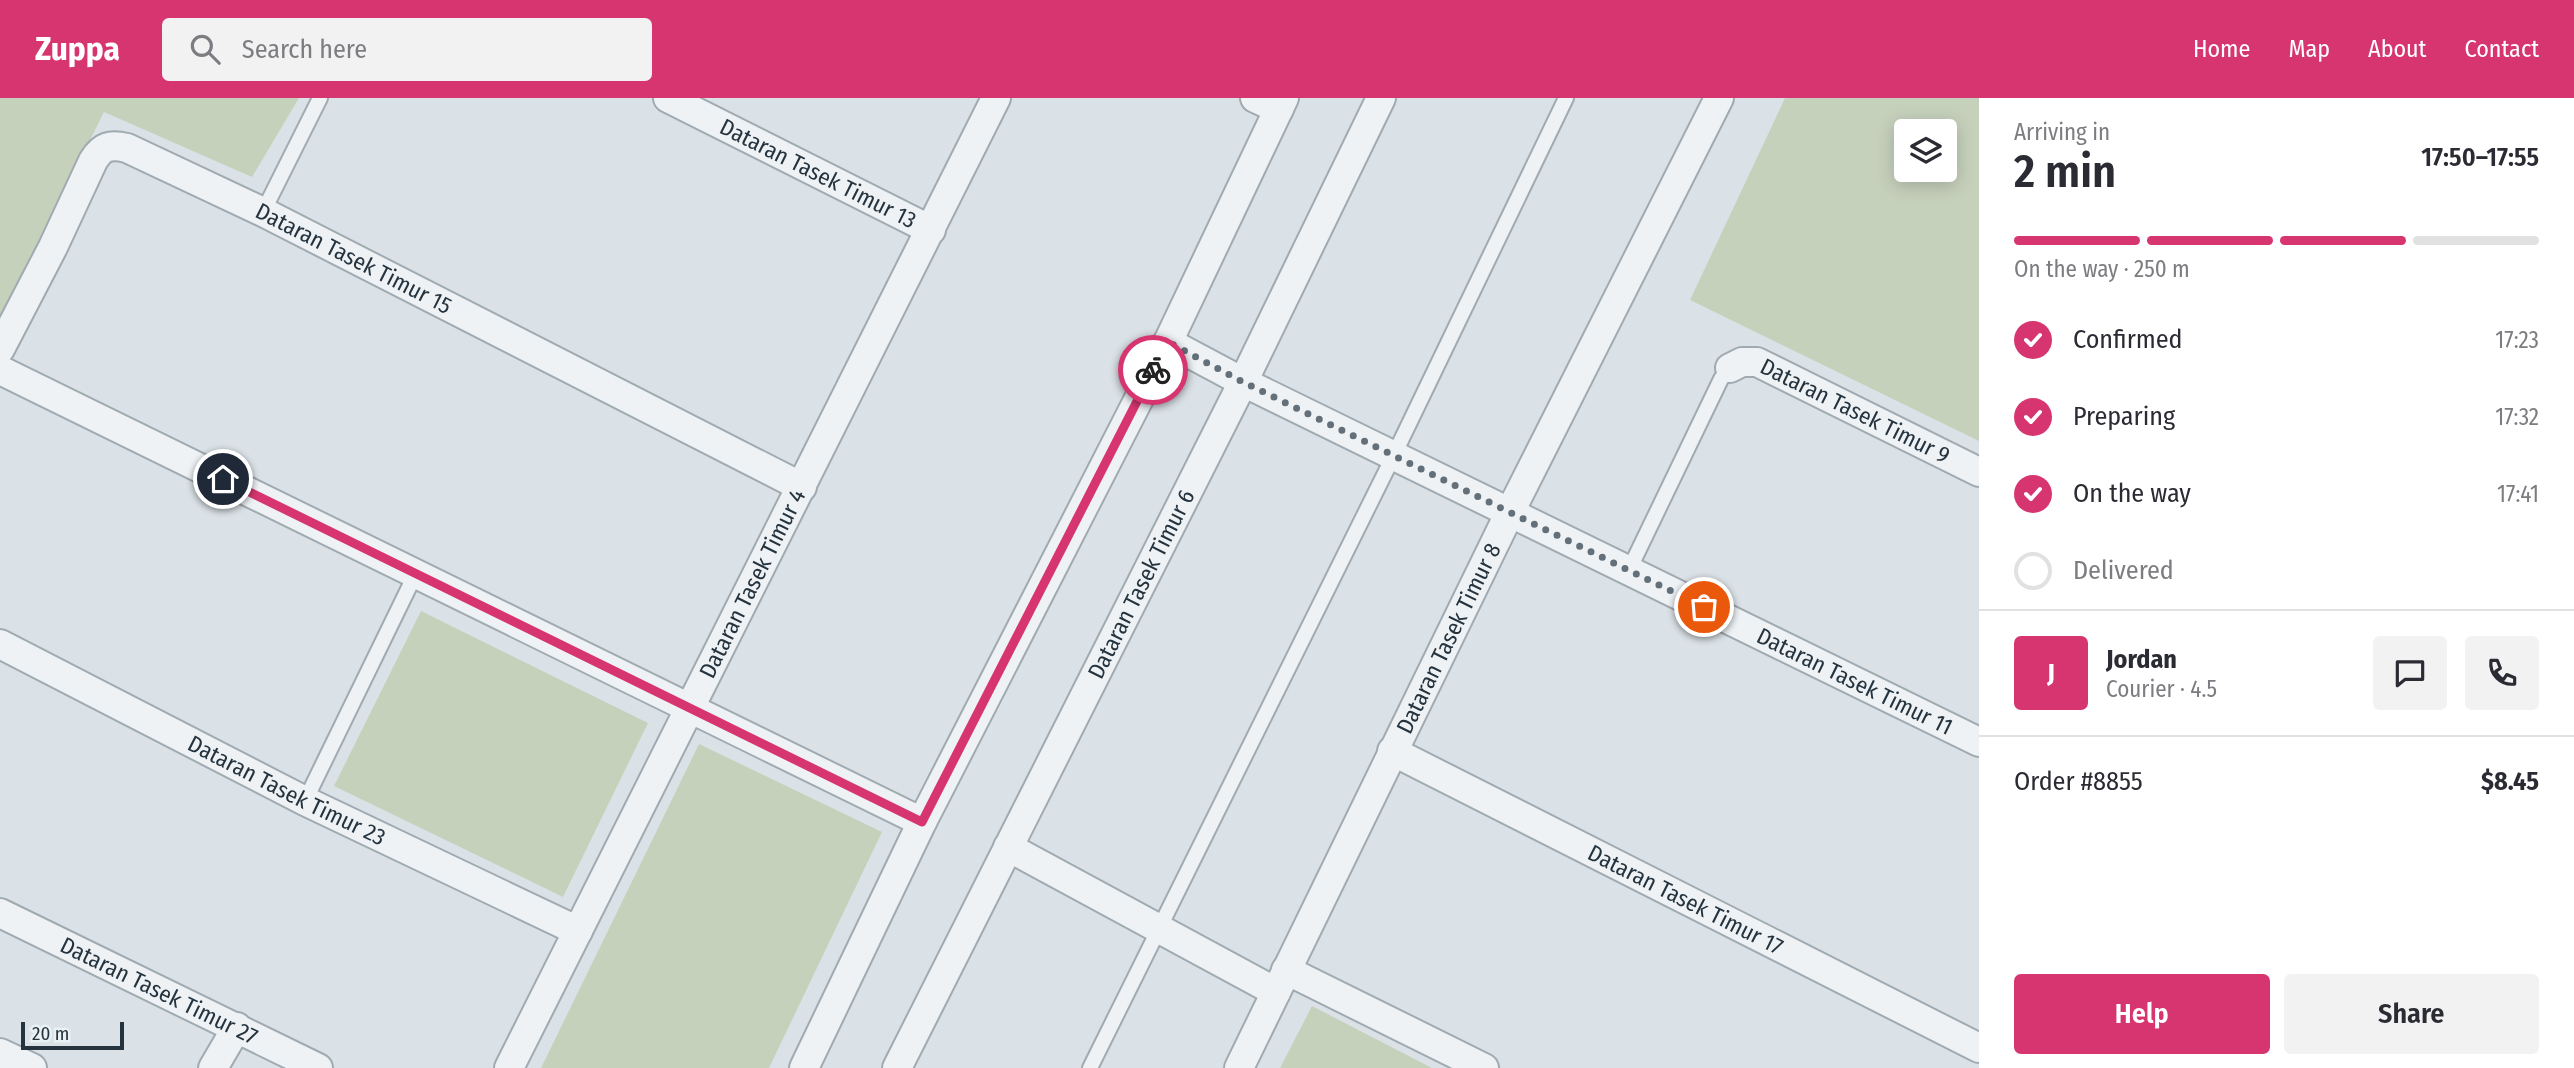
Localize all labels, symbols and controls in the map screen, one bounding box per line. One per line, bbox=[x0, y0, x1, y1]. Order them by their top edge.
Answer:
search box bbox=[162, 18, 652, 81]
text: Zuppa bbox=[35, 29, 120, 69]
icon: search bbox=[186, 30, 224, 68]
text: Search here bbox=[242, 34, 367, 65]
text: Home bbox=[2193, 35, 2250, 63]
text: Map bbox=[2288, 35, 2330, 63]
text: About bbox=[2368, 35, 2426, 63]
text: Contact bbox=[2464, 35, 2539, 63]
street label: Dataran Tasek Timur 13 bbox=[715, 112, 921, 234]
text: Arriving in bbox=[2014, 118, 2110, 146]
map controls bbox=[1894, 119, 1957, 182]
button: layers bbox=[1894, 119, 1957, 182]
text: 17:50–17:55 bbox=[2421, 142, 2539, 173]
text: 2 min bbox=[2014, 144, 2116, 199]
street label: Dataran Tasek Timur 15 bbox=[251, 197, 456, 320]
text: On the way · 250 m bbox=[2014, 255, 2190, 283]
icon: check bbox=[2014, 321, 2052, 359]
text: Confirmed bbox=[2073, 324, 2183, 355]
text: 17:23 bbox=[2495, 326, 2539, 354]
courier bbox=[1118, 335, 1188, 405]
icon: bike bbox=[1134, 351, 1172, 389]
street label: Dataran Tasek Timur 9 bbox=[1756, 352, 1955, 469]
icon: check bbox=[2014, 398, 2052, 436]
text: Preparing bbox=[2073, 401, 2175, 432]
text: 17:32 bbox=[2495, 403, 2539, 431]
pin bbox=[193, 449, 253, 509]
icon: home bbox=[204, 460, 242, 498]
icon: check bbox=[2014, 475, 2052, 513]
text: On the way bbox=[2073, 478, 2191, 509]
text: 17:41 bbox=[2497, 480, 2539, 508]
street label: Dataran Tasek Timur 4 bbox=[693, 484, 811, 683]
street label: Dataran Tasek Timur 6 bbox=[1082, 485, 1200, 683]
street label: Dataran Tasek Timur 8 bbox=[1390, 539, 1507, 738]
text: Delivered bbox=[2073, 555, 2174, 586]
pin bbox=[1674, 577, 1734, 637]
icon: bag bbox=[1685, 588, 1723, 626]
street label: Dataran Tasek Timur 11 bbox=[1752, 622, 1957, 741]
button: chat bbox=[2373, 636, 2447, 710]
button: phone bbox=[2465, 636, 2539, 710]
text: Jordan bbox=[2106, 644, 2177, 675]
text: J bbox=[2047, 658, 2055, 689]
text: Courier · 4.5 bbox=[2106, 675, 2217, 703]
street label: Dataran Tasek Timur 23 bbox=[183, 729, 390, 851]
text: Order #8855 bbox=[2014, 766, 2143, 797]
text: $8.45 bbox=[2481, 766, 2539, 797]
street label: Dataran Tasek Timur 17 bbox=[1583, 838, 1788, 961]
street label: Dataran Tasek Timur 27 bbox=[56, 931, 262, 1050]
button: Help bbox=[2014, 974, 2270, 1054]
button: Share bbox=[2284, 974, 2539, 1054]
scale bar bbox=[21, 1019, 124, 1051]
text: 20 m bbox=[32, 1022, 69, 1045]

